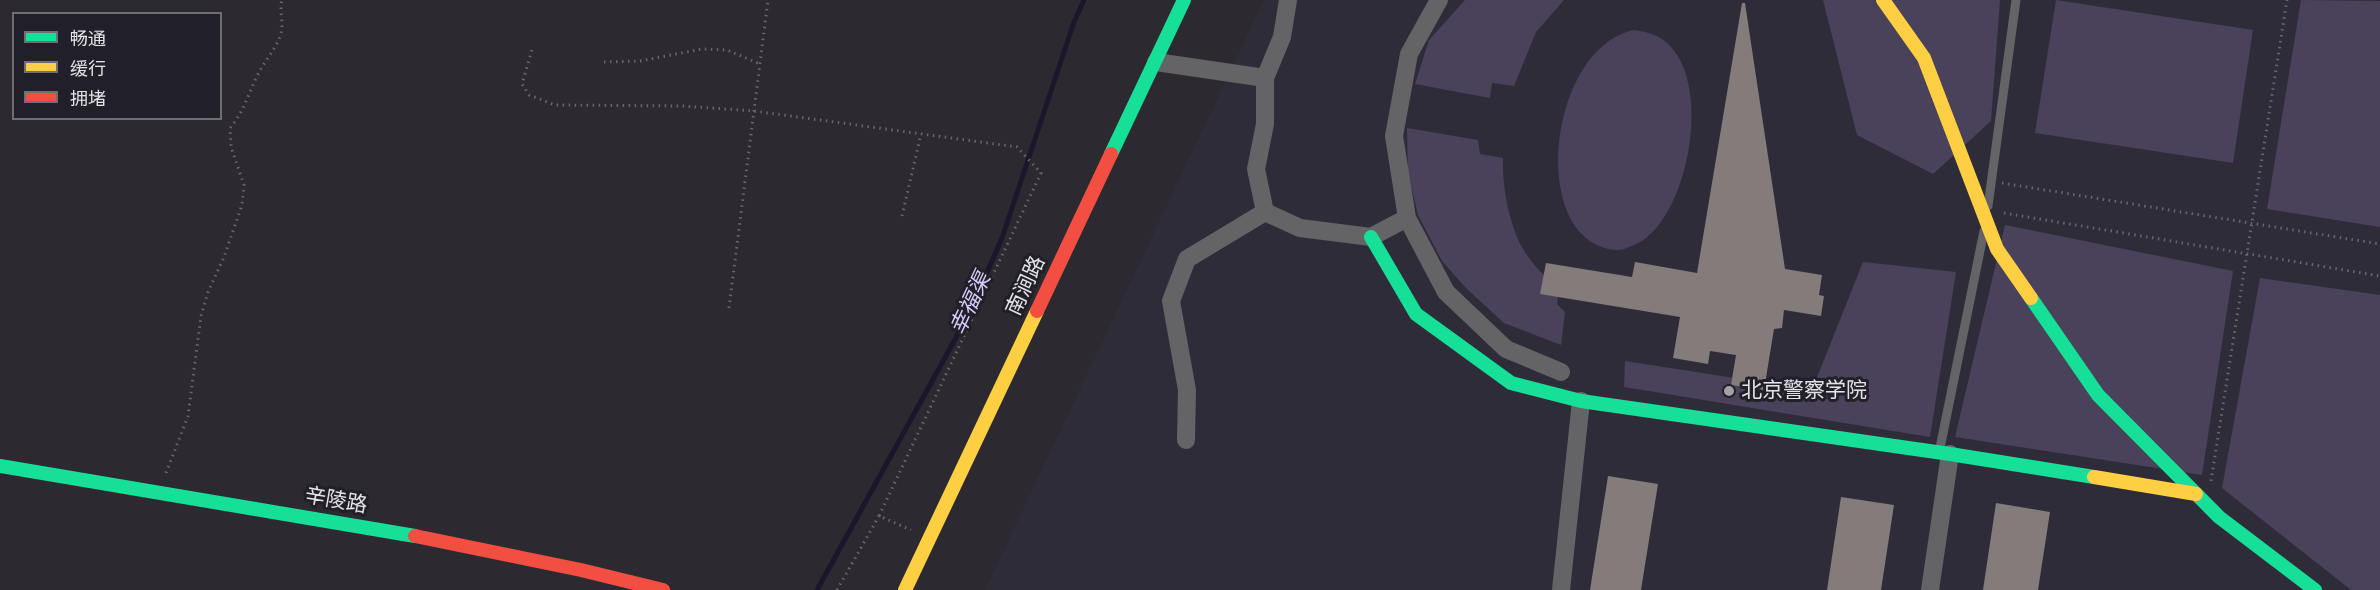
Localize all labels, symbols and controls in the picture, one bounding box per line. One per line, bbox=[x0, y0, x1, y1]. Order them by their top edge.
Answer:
legend bbox=[12, 12, 222, 120]
text: 畅通 bbox=[70, 28, 106, 50]
text: 缓行 bbox=[70, 58, 106, 80]
text: 拥堵 bbox=[70, 88, 106, 110]
street label: 南涧路 bbox=[1001, 252, 1051, 320]
water label: 幸福渠 bbox=[945, 269, 997, 339]
place label: 北京警察学院 bbox=[1741, 378, 1867, 404]
marker: 北京警察学院 bbox=[1722, 384, 1736, 398]
street label: 辛陵路 bbox=[303, 483, 369, 519]

